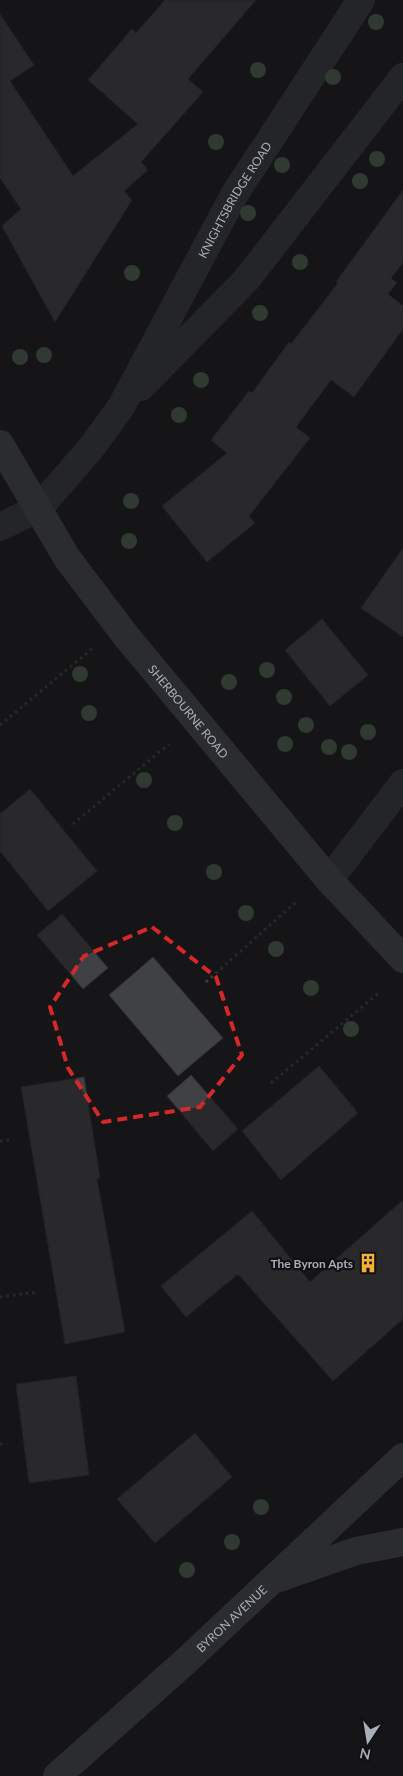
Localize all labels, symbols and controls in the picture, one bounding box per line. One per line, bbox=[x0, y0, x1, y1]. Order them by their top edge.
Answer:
street label: KNIGHTSBRIDGE ROAD bbox=[194, 138, 274, 260]
street label: SHERBOURNE ROAD bbox=[145, 661, 232, 761]
building icon: The Byron Apts bbox=[357, 1252, 379, 1274]
place label: The Byron Apts bbox=[270, 1256, 353, 1271]
street label: BYRON AVENUE bbox=[193, 1582, 270, 1655]
north arrow bbox=[343, 1716, 393, 1766]
text: N bbox=[358, 1745, 372, 1764]

